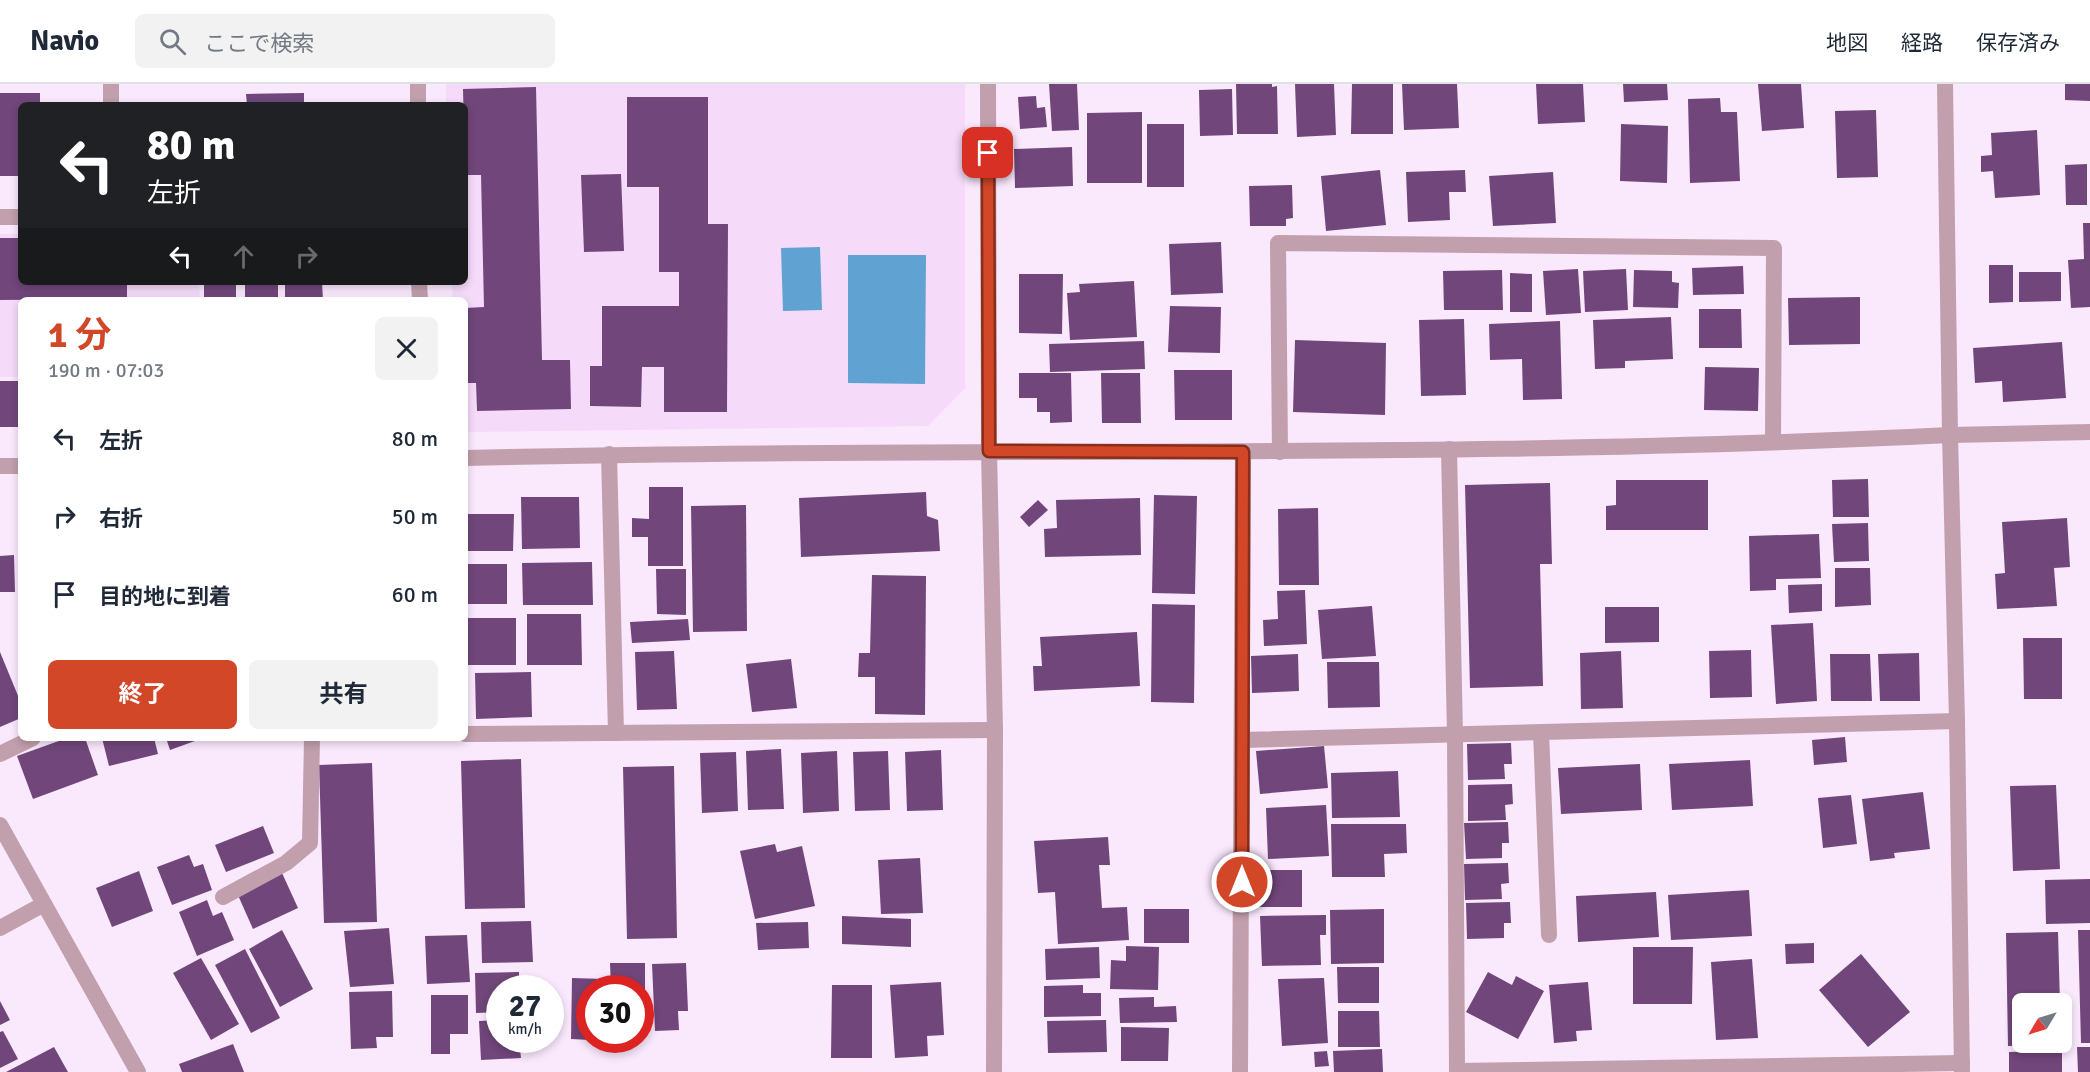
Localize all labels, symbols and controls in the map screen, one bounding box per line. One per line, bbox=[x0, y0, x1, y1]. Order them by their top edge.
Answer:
search box bbox=[135, 14, 555, 68]
text: Navio bbox=[30, 24, 99, 58]
icon: search bbox=[156, 25, 189, 58]
text: ここで検索 bbox=[204, 30, 314, 57]
text: 地図 bbox=[1826, 30, 1868, 56]
text: 経路 bbox=[1901, 30, 1943, 56]
text: 保存済み bbox=[1976, 30, 2060, 56]
text: 80 m bbox=[147, 120, 236, 171]
icon: left bbox=[48, 126, 126, 204]
pin bbox=[962, 127, 1013, 178]
icon: arrive bbox=[971, 136, 1004, 169]
text: 左折 bbox=[147, 177, 201, 210]
icon: left bbox=[164, 240, 197, 273]
icon: ahead bbox=[227, 240, 260, 273]
icon: right bbox=[290, 240, 323, 273]
text: 1 分 bbox=[48, 313, 111, 358]
button: close bbox=[375, 317, 438, 380]
text: 190 m · 07:03 bbox=[48, 358, 164, 383]
icon: left bbox=[48, 422, 81, 455]
text: 80 m bbox=[392, 425, 438, 452]
text: 左折 bbox=[99, 427, 143, 454]
icon: right bbox=[48, 500, 81, 533]
text: 50 m bbox=[392, 503, 438, 530]
text: 右折 bbox=[99, 505, 143, 532]
icon: arrive bbox=[48, 578, 81, 611]
text: 60 m bbox=[392, 581, 438, 608]
text: 目的地に到着 bbox=[99, 583, 231, 610]
button: 終了 bbox=[48, 660, 237, 729]
button: 共有 bbox=[249, 660, 438, 729]
position arrow bbox=[1210, 850, 1274, 914]
speed limit sign: 30 bbox=[576, 975, 654, 1053]
text: 27 bbox=[509, 988, 541, 1025]
north arrow bbox=[2012, 993, 2072, 1053]
map controls bbox=[2012, 993, 2072, 1053]
text: km/h bbox=[508, 1020, 542, 1038]

